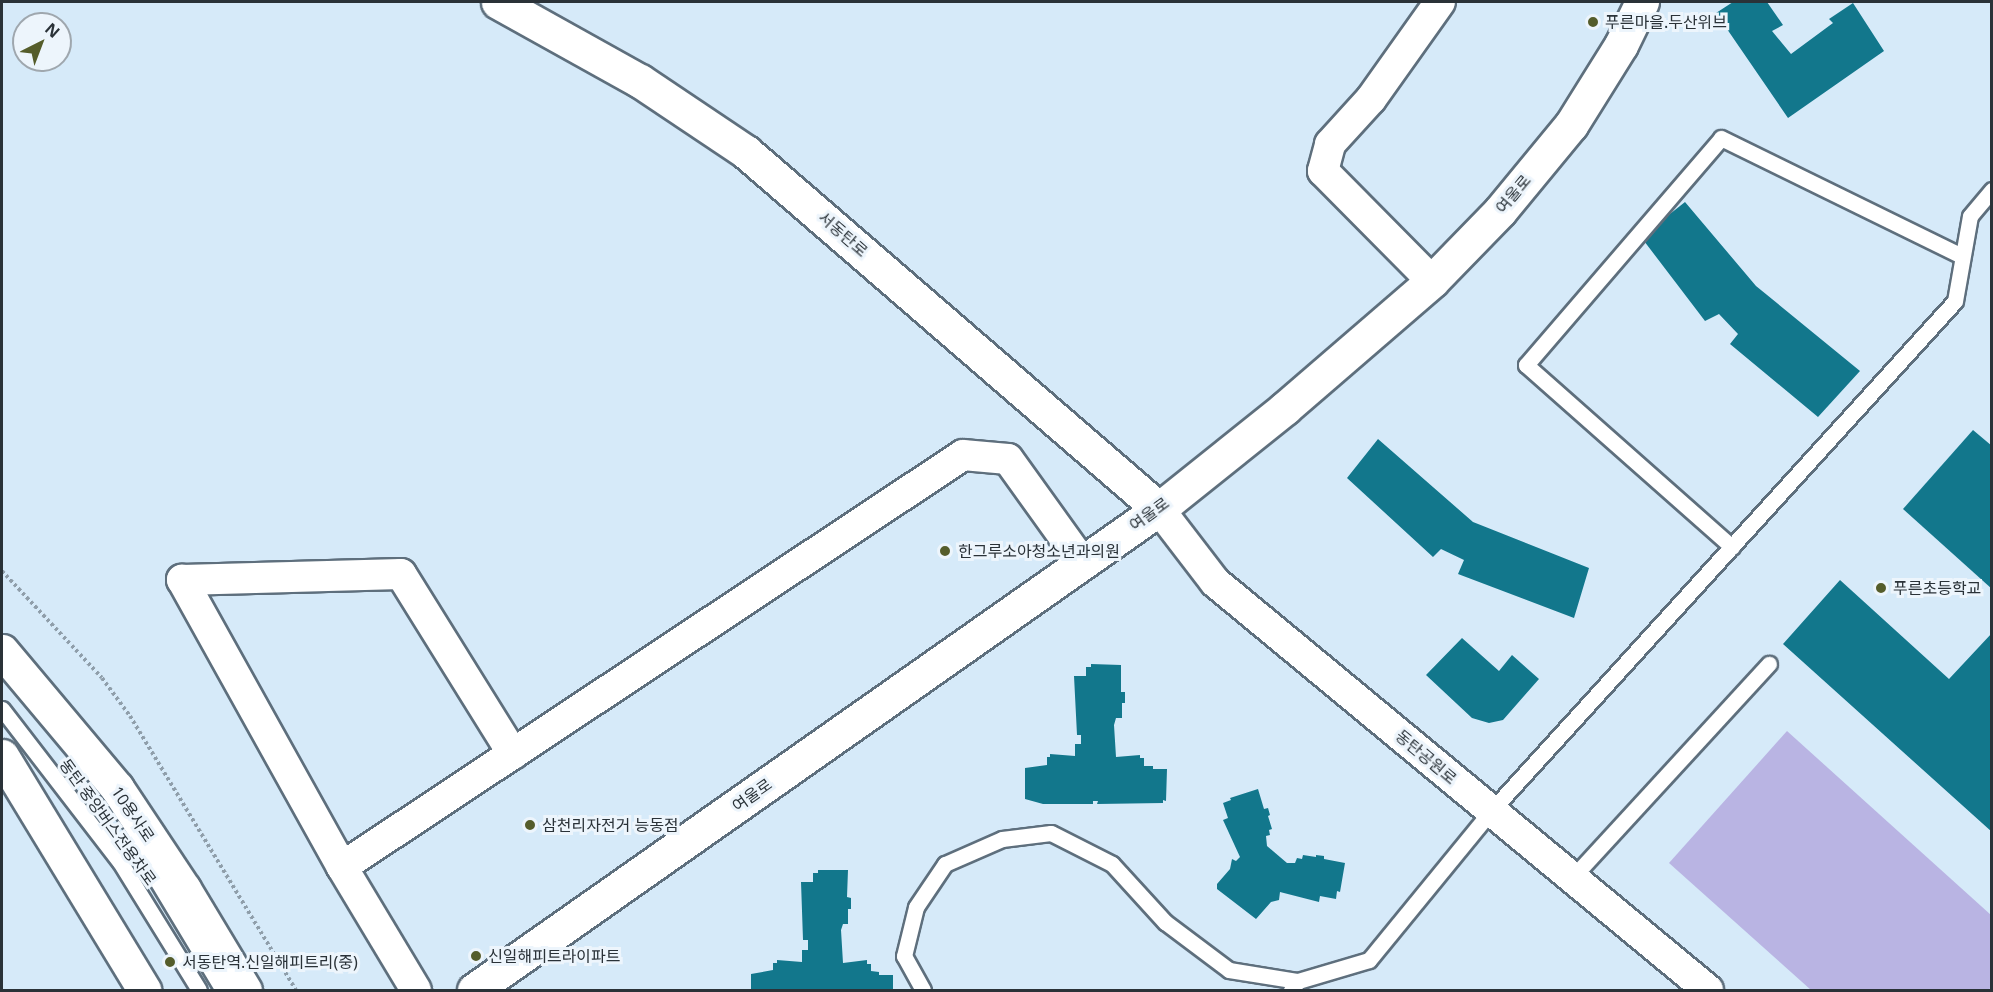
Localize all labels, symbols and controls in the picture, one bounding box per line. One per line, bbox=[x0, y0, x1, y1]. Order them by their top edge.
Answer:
north arrow bbox=[12, 12, 72, 72]
place label: 푸른마을.두산위브 bbox=[1605, 12, 1727, 32]
marker: 푸른마을.두산위브 bbox=[1586, 15, 1600, 29]
text: N bbox=[41, 18, 65, 43]
street label: 여울로 bbox=[1491, 171, 1535, 217]
street label: 서동탄로 bbox=[814, 207, 872, 261]
street label: 여울로 bbox=[1125, 493, 1173, 535]
place label: 한그루소아청소년과의원 bbox=[958, 541, 1120, 561]
marker: 한그루소아청소년과의원 bbox=[936, 542, 954, 560]
place label: 푸른초등학교 bbox=[1893, 578, 1981, 598]
marker: 푸른초등학교 bbox=[1874, 581, 1888, 595]
street label: 동탄공원로 bbox=[1392, 726, 1460, 788]
street label: 동탄 중앙버스전용차로 bbox=[56, 755, 160, 889]
street label: 여울로 bbox=[728, 774, 776, 816]
street label: 10용사로 bbox=[108, 783, 158, 845]
place label: 삼천리자전거 능동점 bbox=[542, 815, 679, 835]
marker: 삼천리자전거 능동점 bbox=[523, 818, 537, 832]
place label: 신일해피트라이파트 bbox=[488, 946, 620, 966]
marker: 신일해피트라이파트 bbox=[469, 949, 483, 963]
place label: 서동탄역.신일해피트리(중) bbox=[182, 952, 358, 972]
marker: 서동탄역.신일해피트리(중) bbox=[163, 955, 177, 969]

